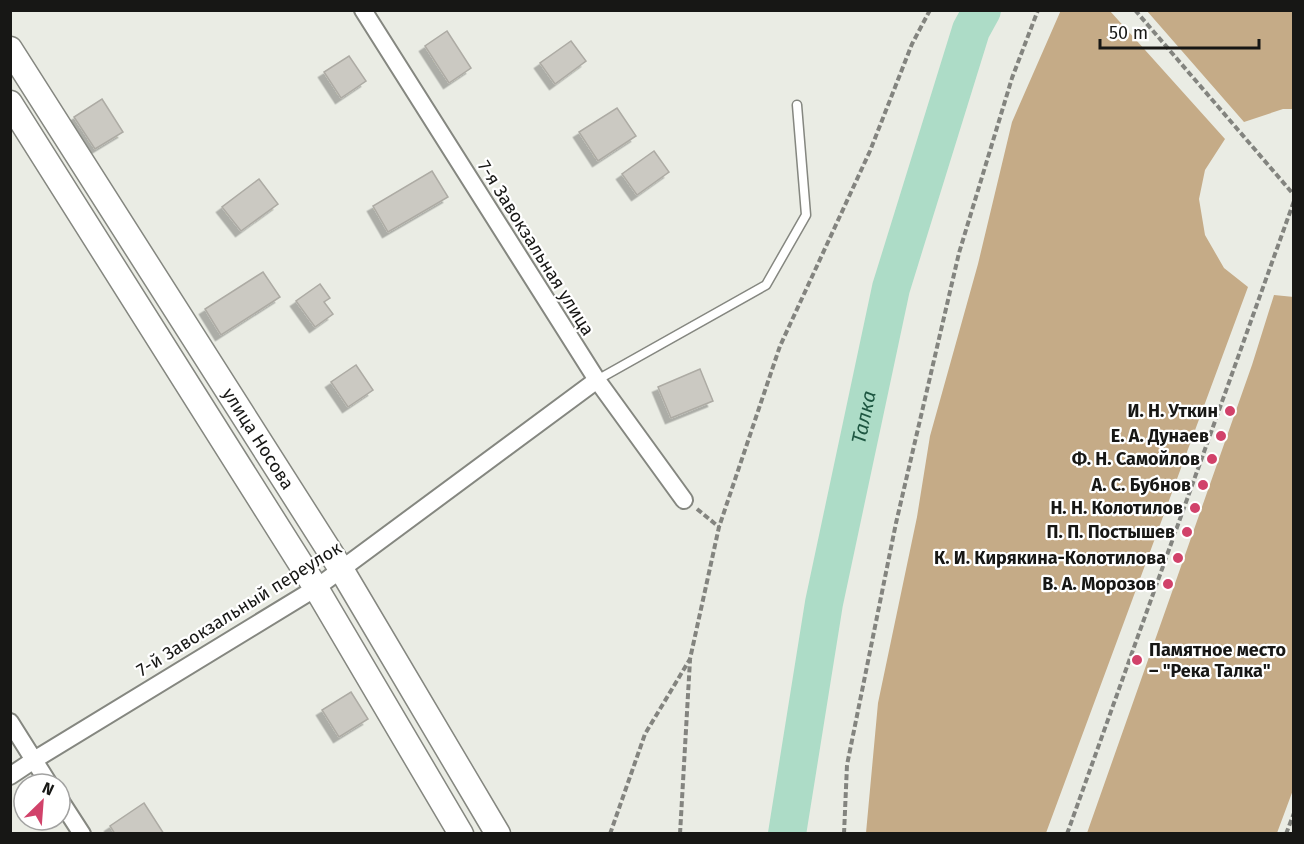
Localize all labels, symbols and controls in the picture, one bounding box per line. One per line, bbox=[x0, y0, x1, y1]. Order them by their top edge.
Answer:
scale bar bbox=[1100, 12, 1259, 50]
text: 50 m bbox=[1109, 22, 1148, 44]
street label: 7-я Завокзальная улица bbox=[473, 156, 599, 340]
street label: улица Носова bbox=[218, 384, 299, 494]
water label: Талка bbox=[846, 388, 881, 446]
place label: И. Н. Уткин bbox=[1128, 400, 1218, 422]
marker: И. Н. Уткин bbox=[1223, 404, 1237, 418]
place label: Е. А. Дунаев bbox=[1111, 425, 1209, 447]
marker: Е. А. Дунаев bbox=[1214, 429, 1228, 443]
place label: Ф. Н. Самойлов bbox=[1072, 448, 1200, 470]
marker: Ф. Н. Самойлов bbox=[1205, 452, 1219, 466]
place label: А. С. Бубнов bbox=[1090, 474, 1191, 496]
marker: А. С. Бубнов bbox=[1196, 478, 1210, 492]
place label: Н. Н. Колотилов bbox=[1050, 497, 1183, 519]
marker: Н. Н. Колотилов bbox=[1188, 501, 1202, 515]
place label: П. П. Постышев bbox=[1047, 521, 1175, 543]
marker: П. П. Постышев bbox=[1180, 525, 1194, 539]
street label: 7-й Завокзальный переулок bbox=[133, 536, 346, 681]
place label: К. И. Кирякина-Колотилова bbox=[934, 547, 1166, 569]
marker: К. И. Кирякина-Колотилова bbox=[1171, 551, 1185, 565]
place label: В. А. Морозов bbox=[1042, 573, 1156, 595]
marker: В. А. Морозов bbox=[1161, 577, 1175, 591]
place label: Памятное место – "Река Талка" bbox=[1149, 639, 1286, 682]
marker: Памятное место – "Река Талка" bbox=[1130, 653, 1144, 667]
north arrow bbox=[12, 772, 72, 832]
text: N bbox=[39, 778, 57, 800]

